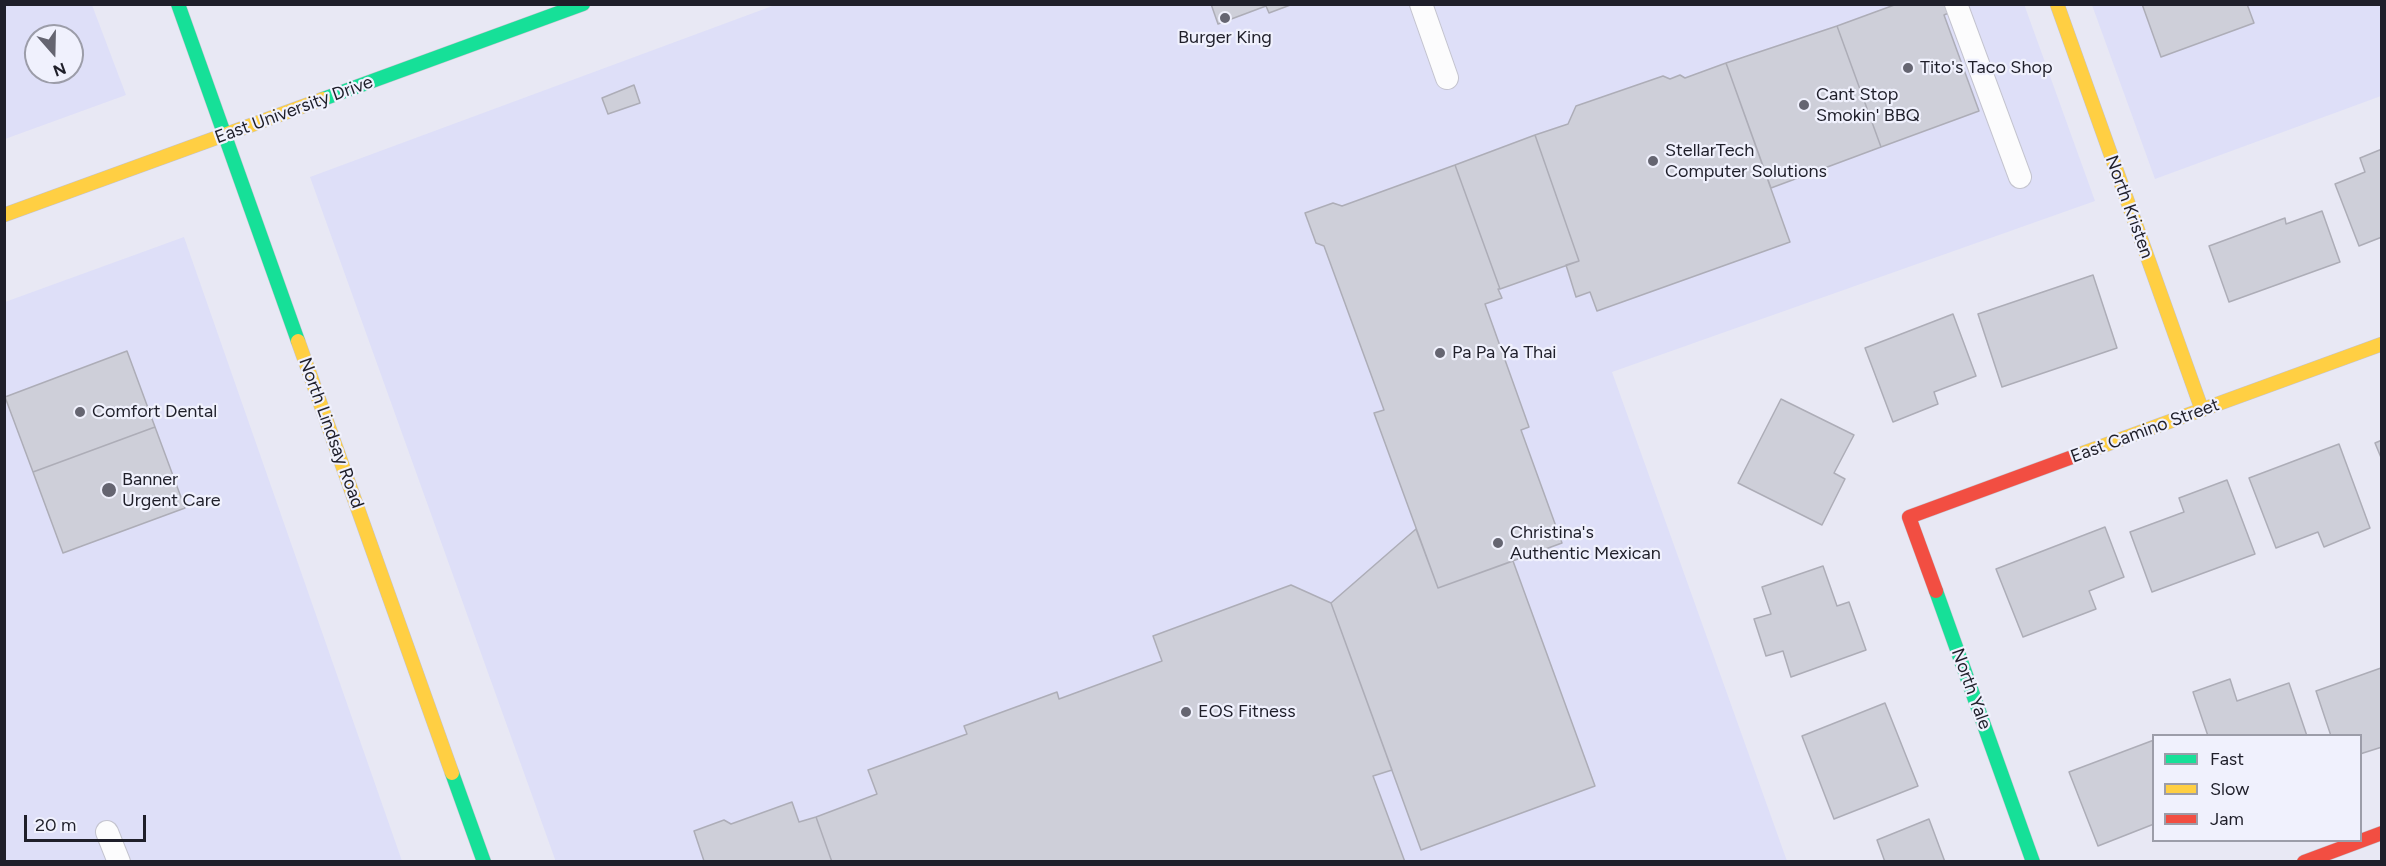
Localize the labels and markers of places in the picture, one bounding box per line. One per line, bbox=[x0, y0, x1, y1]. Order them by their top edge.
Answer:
marker: Burger King bbox=[1218, 11, 1232, 25]
place label: Burger King bbox=[1178, 27, 1272, 49]
place label: Tito's Taco Shop bbox=[1920, 57, 2053, 79]
marker: Tito's Taco Shop bbox=[1901, 61, 1915, 75]
place label: Cant Stop Smokin' BBQ bbox=[1816, 84, 1920, 127]
marker: Cant Stop Smokin' BBQ bbox=[1797, 98, 1811, 112]
place label: StellarTech Computer Solutions bbox=[1665, 140, 1827, 182]
marker: StellarTech Computer Solutions bbox=[1646, 154, 1660, 168]
place label: Pa Pa Ya Thai bbox=[1452, 342, 1556, 364]
marker: Pa Pa Ya Thai bbox=[1433, 346, 1447, 360]
place label: Comfort Dental bbox=[92, 401, 217, 423]
marker: Comfort Dental bbox=[73, 405, 87, 419]
place label: Banner Urgent Care bbox=[122, 469, 221, 512]
marker: Banner Urgent Care bbox=[100, 481, 118, 499]
place label: Christina's Authentic Mexican bbox=[1510, 522, 1661, 564]
marker: Christina's Authentic Mexican bbox=[1491, 536, 1505, 550]
place label: EOS Fitness bbox=[1198, 701, 1296, 723]
marker: EOS Fitness bbox=[1179, 705, 1193, 719]

